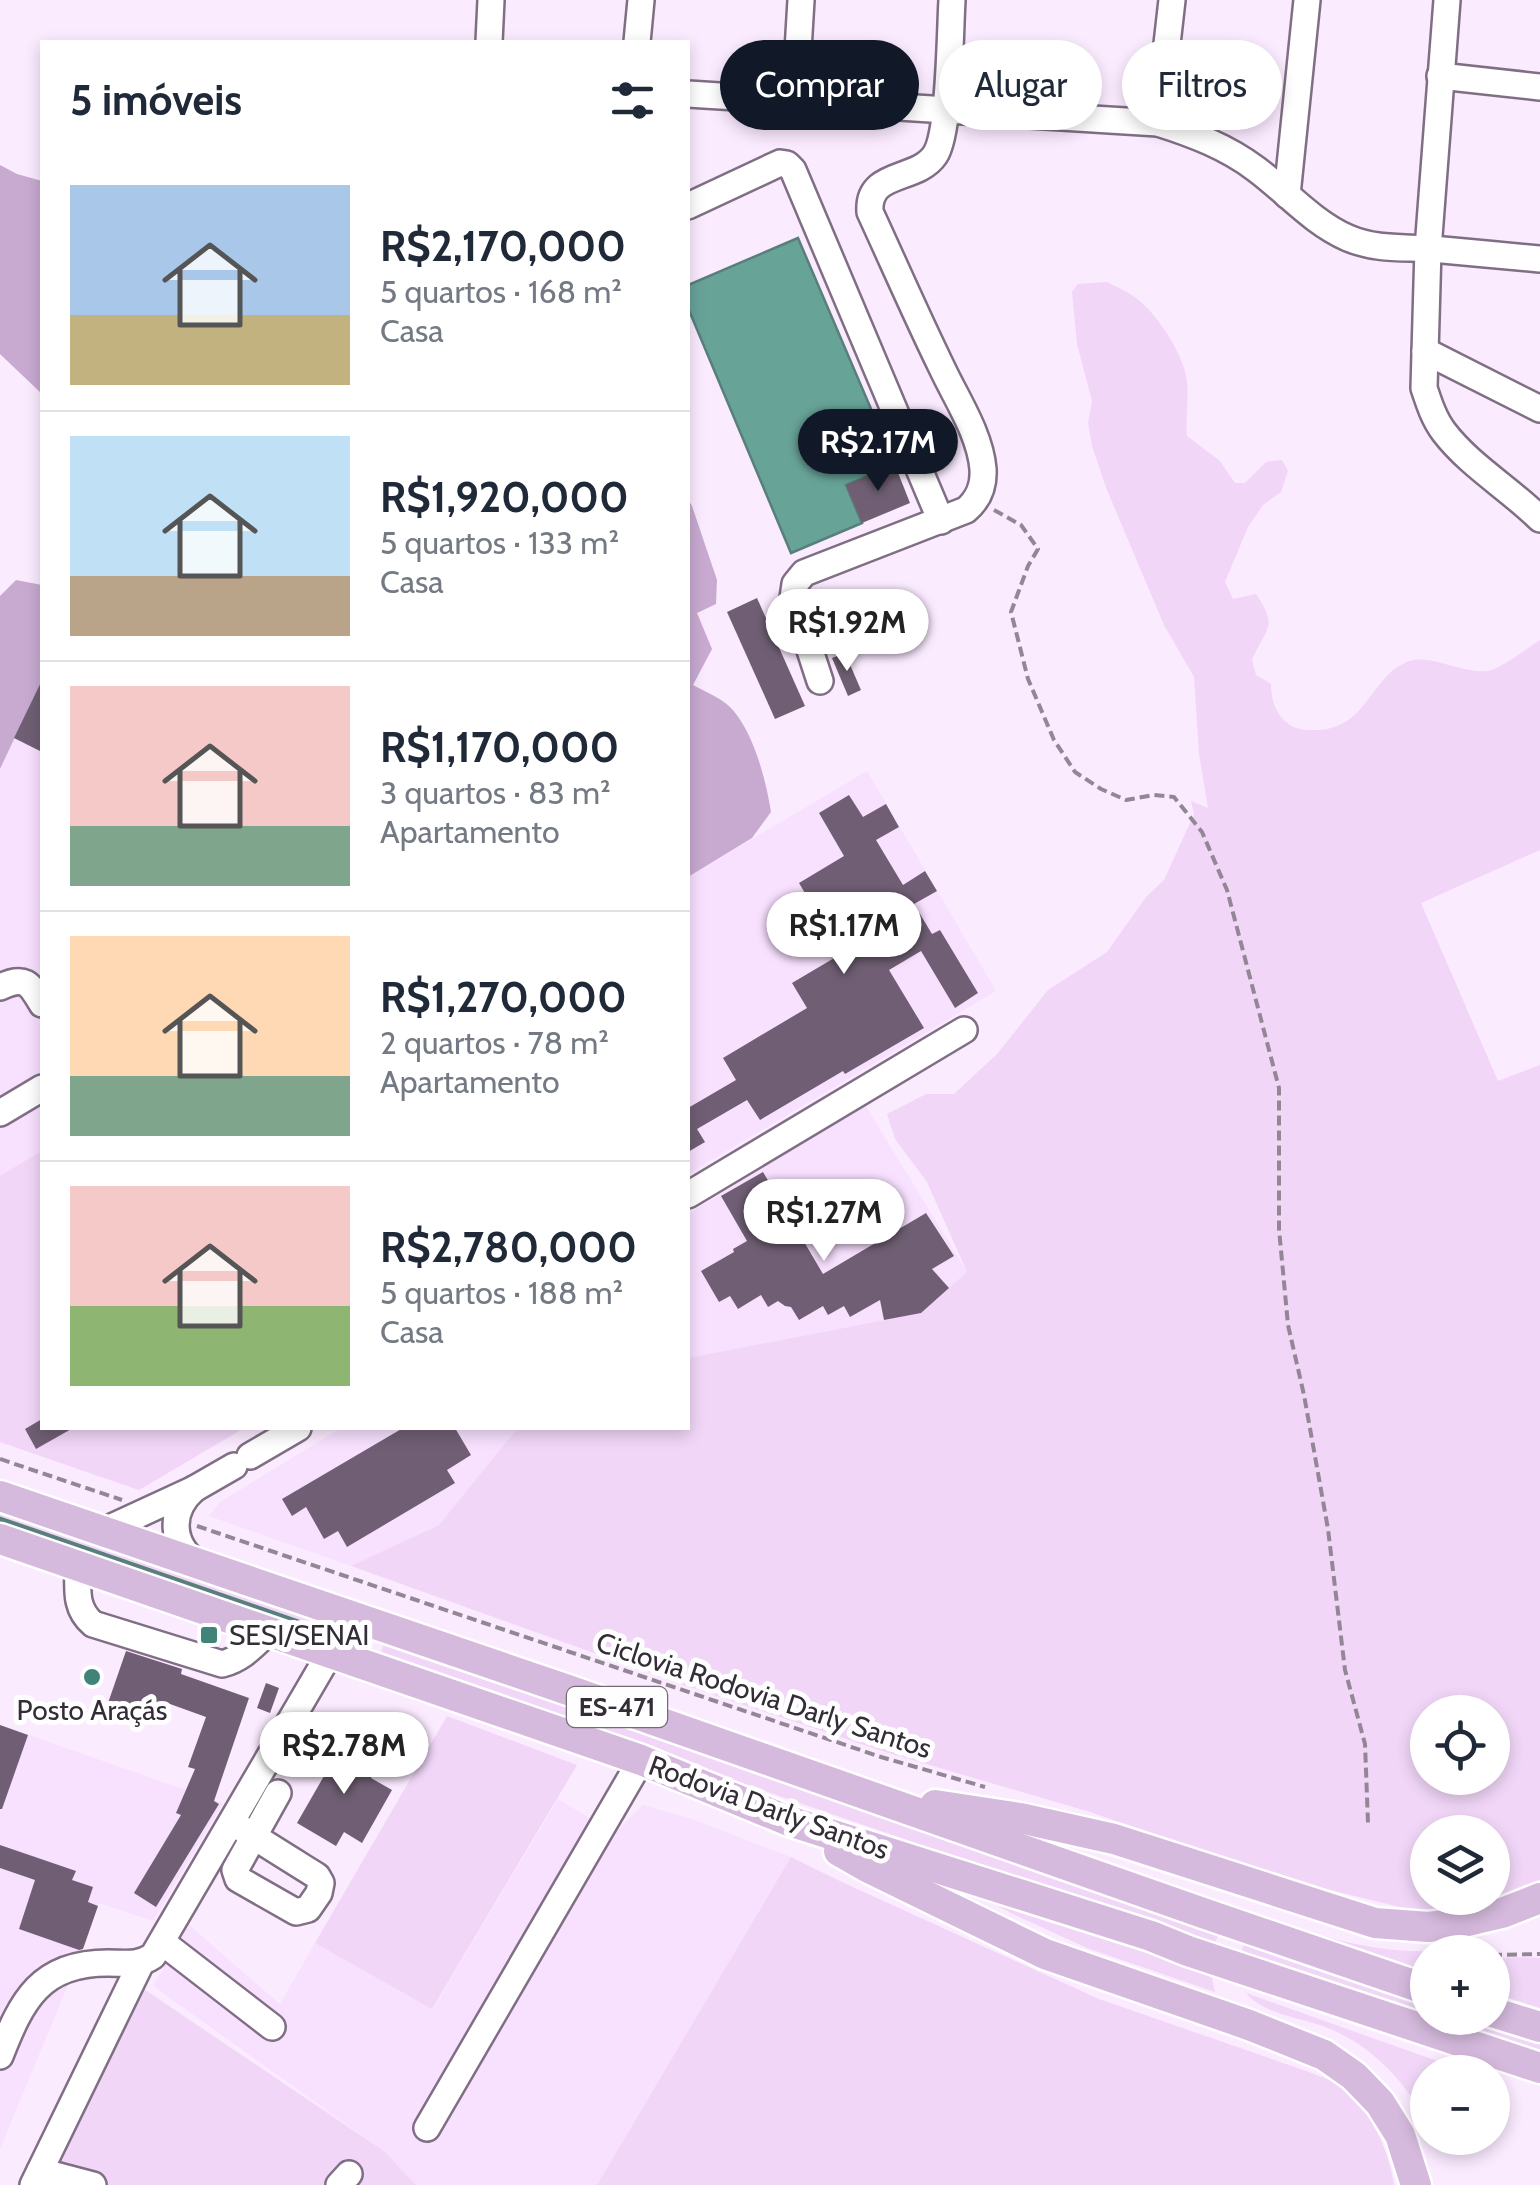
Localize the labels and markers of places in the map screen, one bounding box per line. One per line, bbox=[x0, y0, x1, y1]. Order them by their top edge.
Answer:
pin: R$2.17M bbox=[786, 409, 970, 494]
pin: R$1.92M bbox=[755, 589, 939, 674]
pin: R$1.17M bbox=[752, 892, 936, 977]
pin: R$1.27M bbox=[732, 1179, 916, 1264]
place label: SESI/SENAI bbox=[229, 1618, 369, 1652]
marker: SESI/SENAI bbox=[198, 1624, 220, 1646]
marker: Posto Araçás bbox=[81, 1666, 103, 1688]
place label: Posto Araçás bbox=[17, 1693, 167, 1727]
pin: R$2.78M bbox=[252, 1712, 436, 1797]

